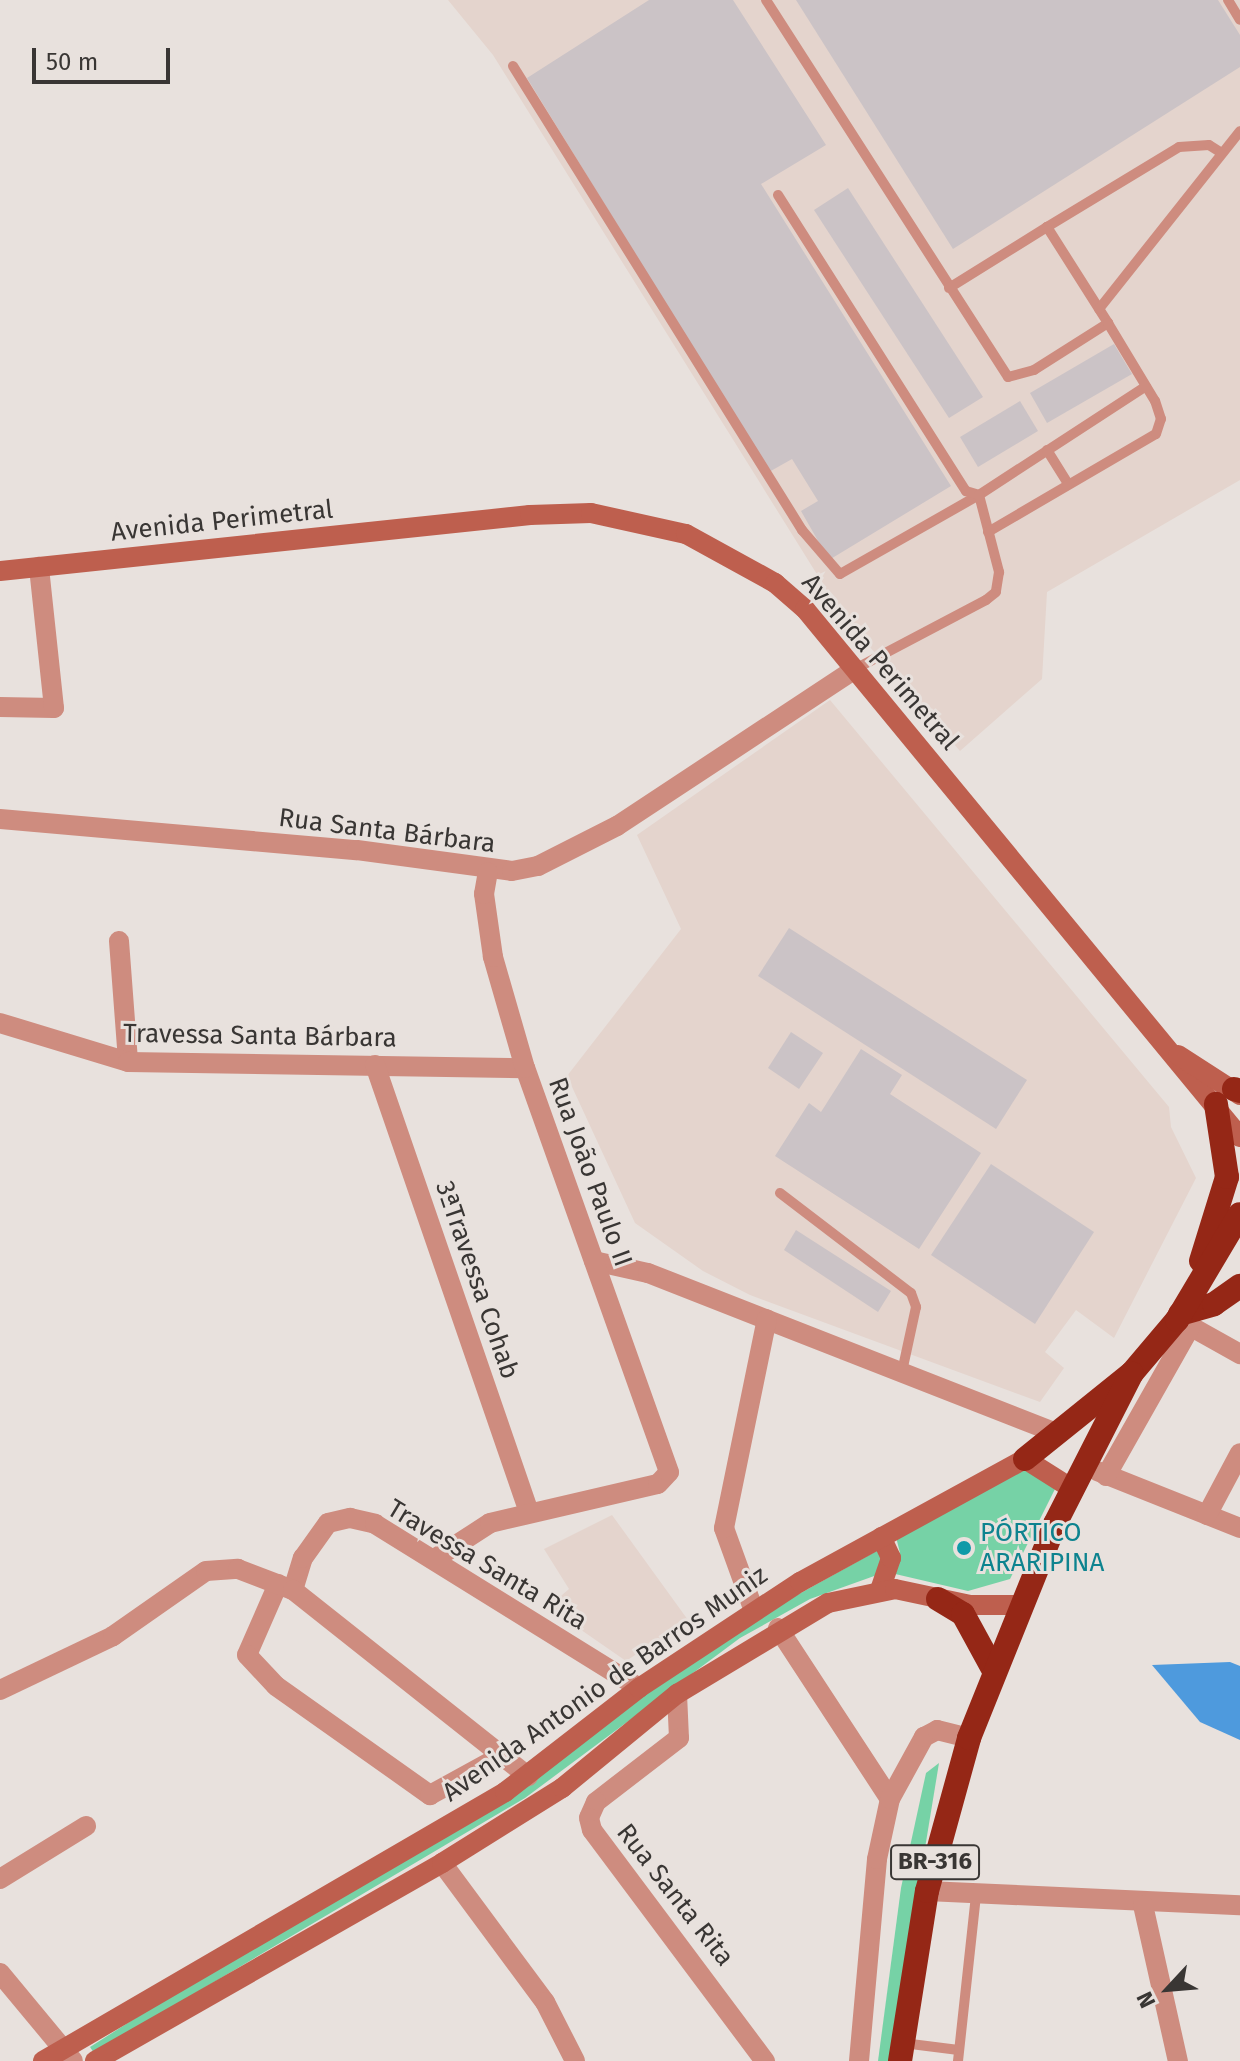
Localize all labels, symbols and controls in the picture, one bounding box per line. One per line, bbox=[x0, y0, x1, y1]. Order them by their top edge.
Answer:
scale bar bbox=[36, 32, 174, 82]
text: 50 m bbox=[46, 48, 98, 76]
street label: Avenida Perimetral bbox=[109, 494, 335, 548]
street label: Avenida Perimetral bbox=[795, 568, 965, 756]
street label: Rua Santa Bárbara bbox=[277, 802, 497, 860]
street label: Travessa Santa Bárbara bbox=[123, 1018, 397, 1054]
street label: Rua João Paulo II bbox=[541, 1073, 639, 1271]
street label: 3ªTravessa Cohab bbox=[429, 1177, 525, 1383]
street label: Travessa Santa Rita bbox=[382, 1493, 592, 1637]
place label: PÓRTICO ARARIPINA bbox=[980, 1517, 1104, 1578]
marker: PÓRTICO ARARIPINA bbox=[955, 1539, 973, 1557]
street label: Avenida Antonio de Barros Muniz bbox=[437, 1560, 773, 1808]
street label: Rua Santa Rita bbox=[610, 1818, 740, 1972]
road number: BR-316 bbox=[889, 1842, 981, 1882]
north arrow bbox=[1128, 1949, 1208, 2029]
text: N bbox=[1131, 1987, 1161, 2012]

